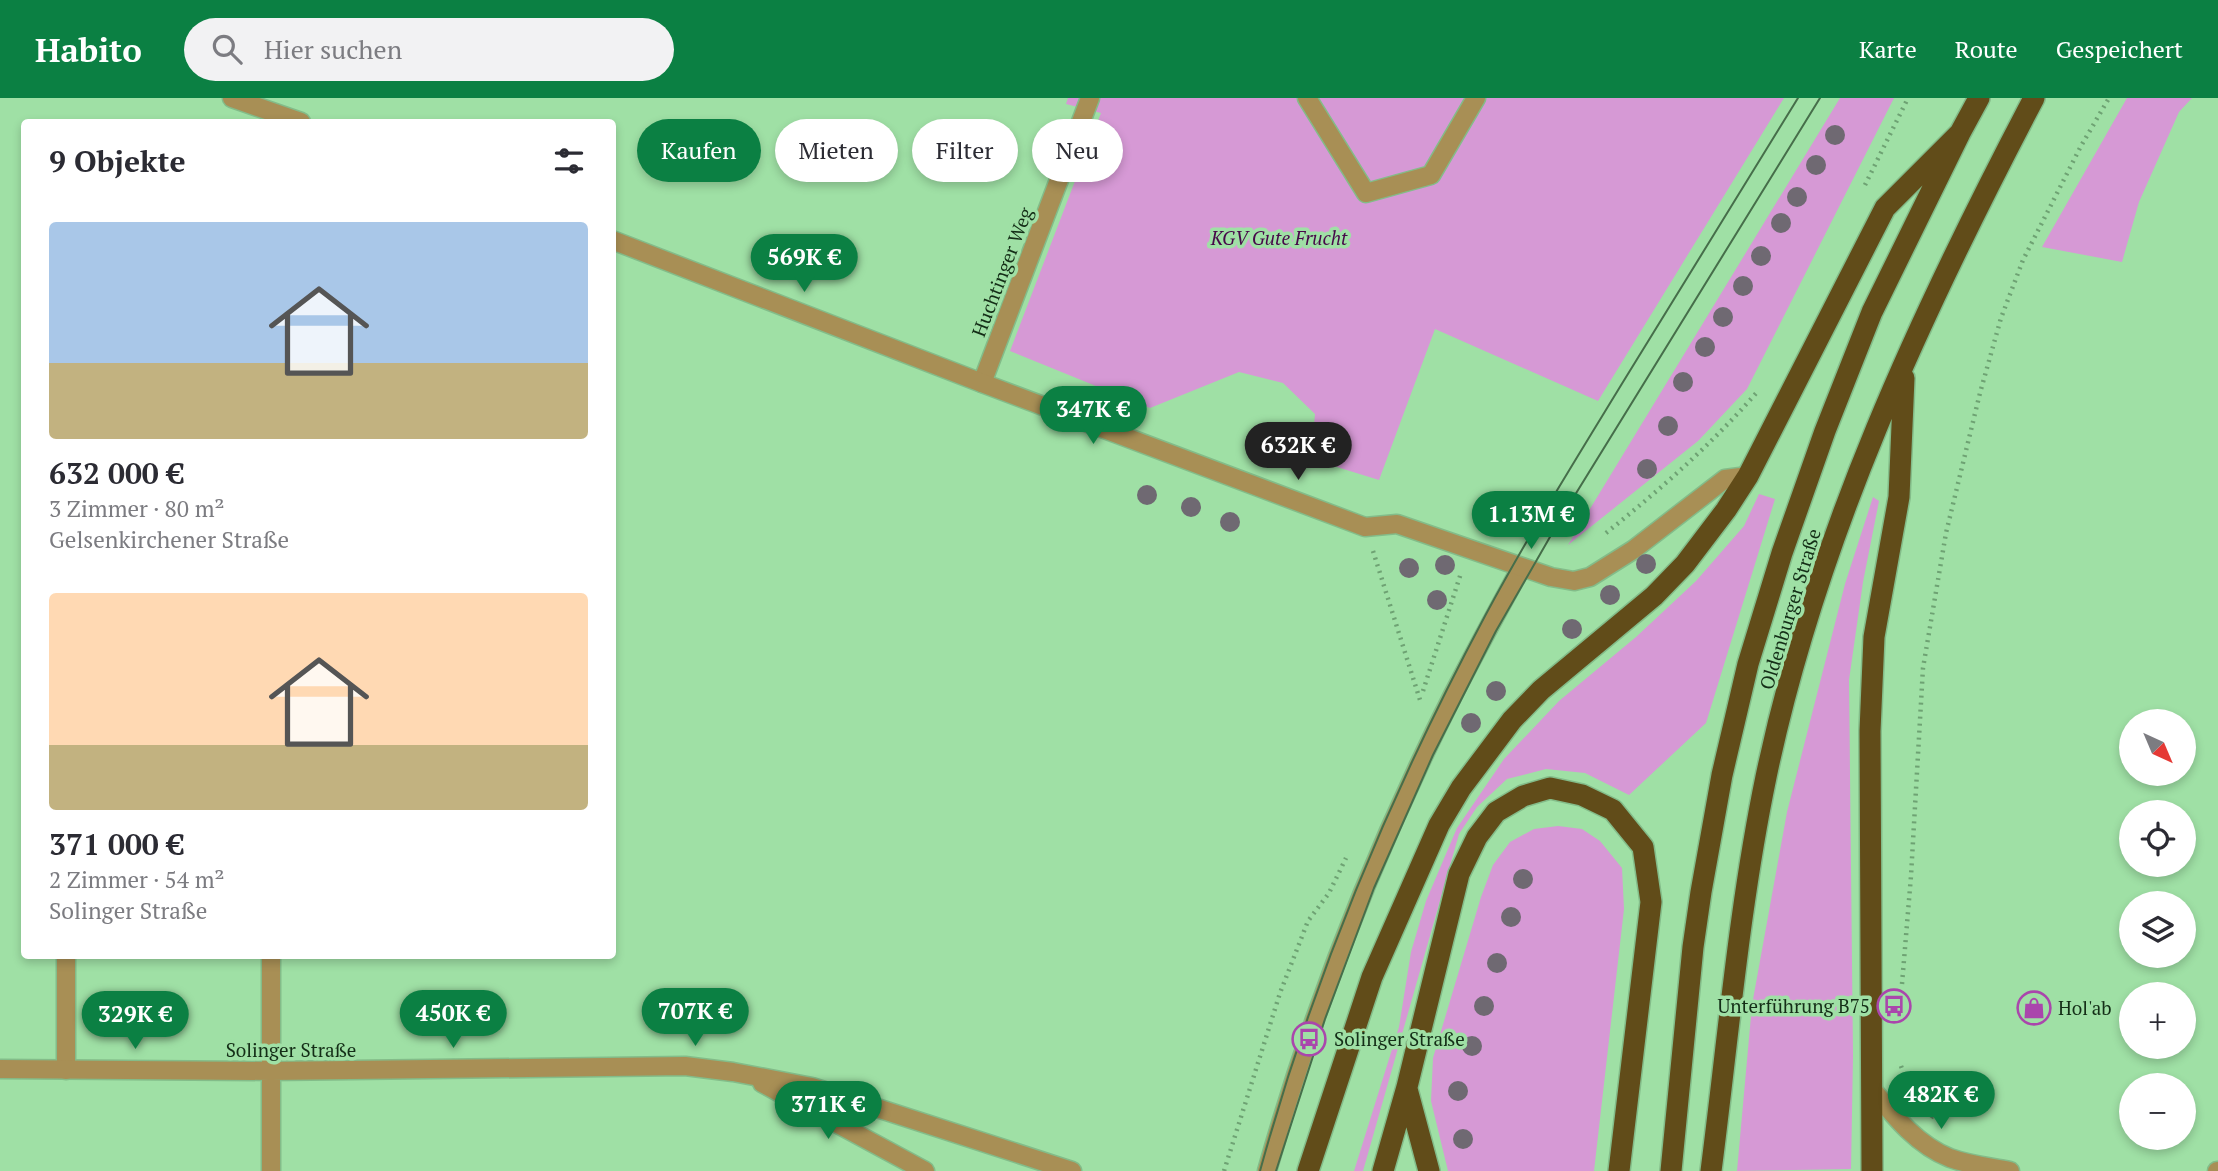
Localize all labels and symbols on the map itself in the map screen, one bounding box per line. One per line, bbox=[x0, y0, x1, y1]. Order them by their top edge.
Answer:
street label: Huchtinger Weg bbox=[965, 203, 1038, 340]
park label: KGV Gute Frucht bbox=[1210, 225, 1348, 250]
pin: 569K € bbox=[747, 234, 861, 294]
pin: 347K € bbox=[1036, 386, 1150, 446]
pin: 632K € bbox=[1241, 422, 1355, 482]
pin: 1.13M € bbox=[1466, 491, 1596, 551]
street label: Oldenburger Straße bbox=[1753, 525, 1826, 692]
north arrow bbox=[2119, 709, 2196, 786]
bus stop icon: Unterführung B75 bbox=[1875, 987, 1913, 1025]
pin: 707K € bbox=[638, 988, 752, 1048]
shop icon: Hol'ab bbox=[2015, 989, 2053, 1027]
pin: 450K € bbox=[396, 990, 510, 1050]
pin: 329K € bbox=[78, 992, 192, 1051]
place label: Unterführung B75 bbox=[1717, 993, 1870, 1018]
place label: Hol'ab bbox=[2058, 995, 2112, 1020]
bus stop icon: Solinger Straße bbox=[1290, 1020, 1328, 1058]
place label: Solinger Straße bbox=[1334, 1026, 1465, 1051]
street label: Solinger Straße bbox=[226, 1037, 356, 1062]
pin: 482K € bbox=[1884, 1072, 1998, 1131]
pin: 371K € bbox=[771, 1082, 885, 1141]

